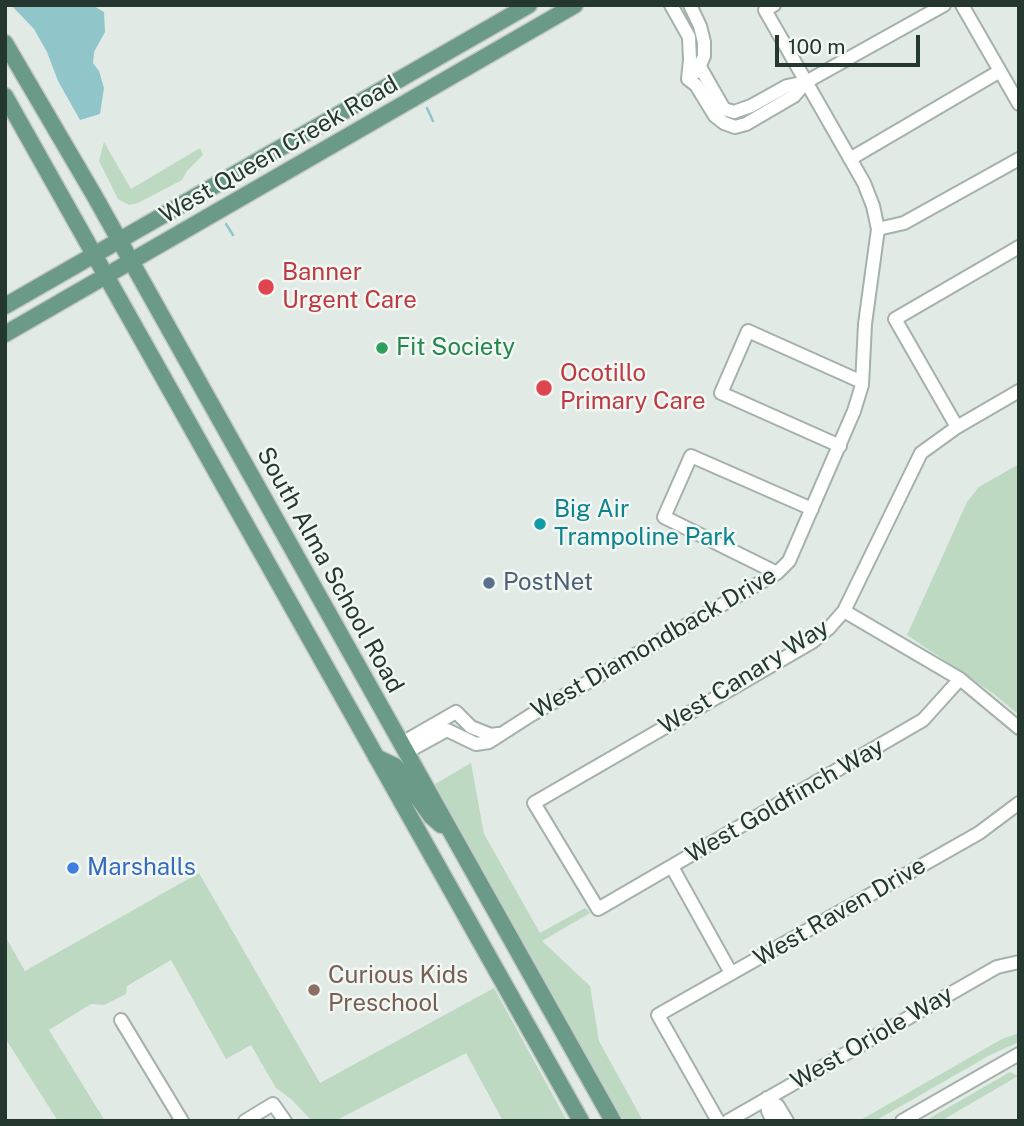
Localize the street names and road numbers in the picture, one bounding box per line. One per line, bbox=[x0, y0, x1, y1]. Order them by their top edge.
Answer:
street label: West Queen Creek Road bbox=[155, 70, 403, 230]
street label: South Alma School Road bbox=[250, 442, 410, 698]
street label: West Diamondback Drive bbox=[526, 561, 782, 725]
street label: West Canary Way bbox=[654, 613, 834, 741]
street label: West Goldfinch Way bbox=[681, 733, 889, 869]
street label: West Raven Drive bbox=[749, 851, 931, 973]
street label: West Oriole Way bbox=[786, 980, 958, 1096]

